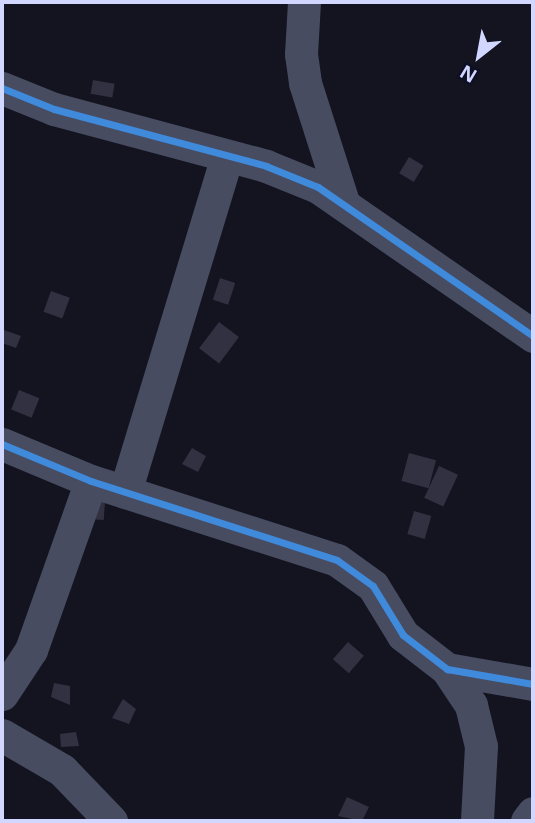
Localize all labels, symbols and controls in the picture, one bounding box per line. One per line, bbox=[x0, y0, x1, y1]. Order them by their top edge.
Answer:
north arrow bbox=[444, 21, 514, 91]
text: N bbox=[455, 59, 482, 89]

